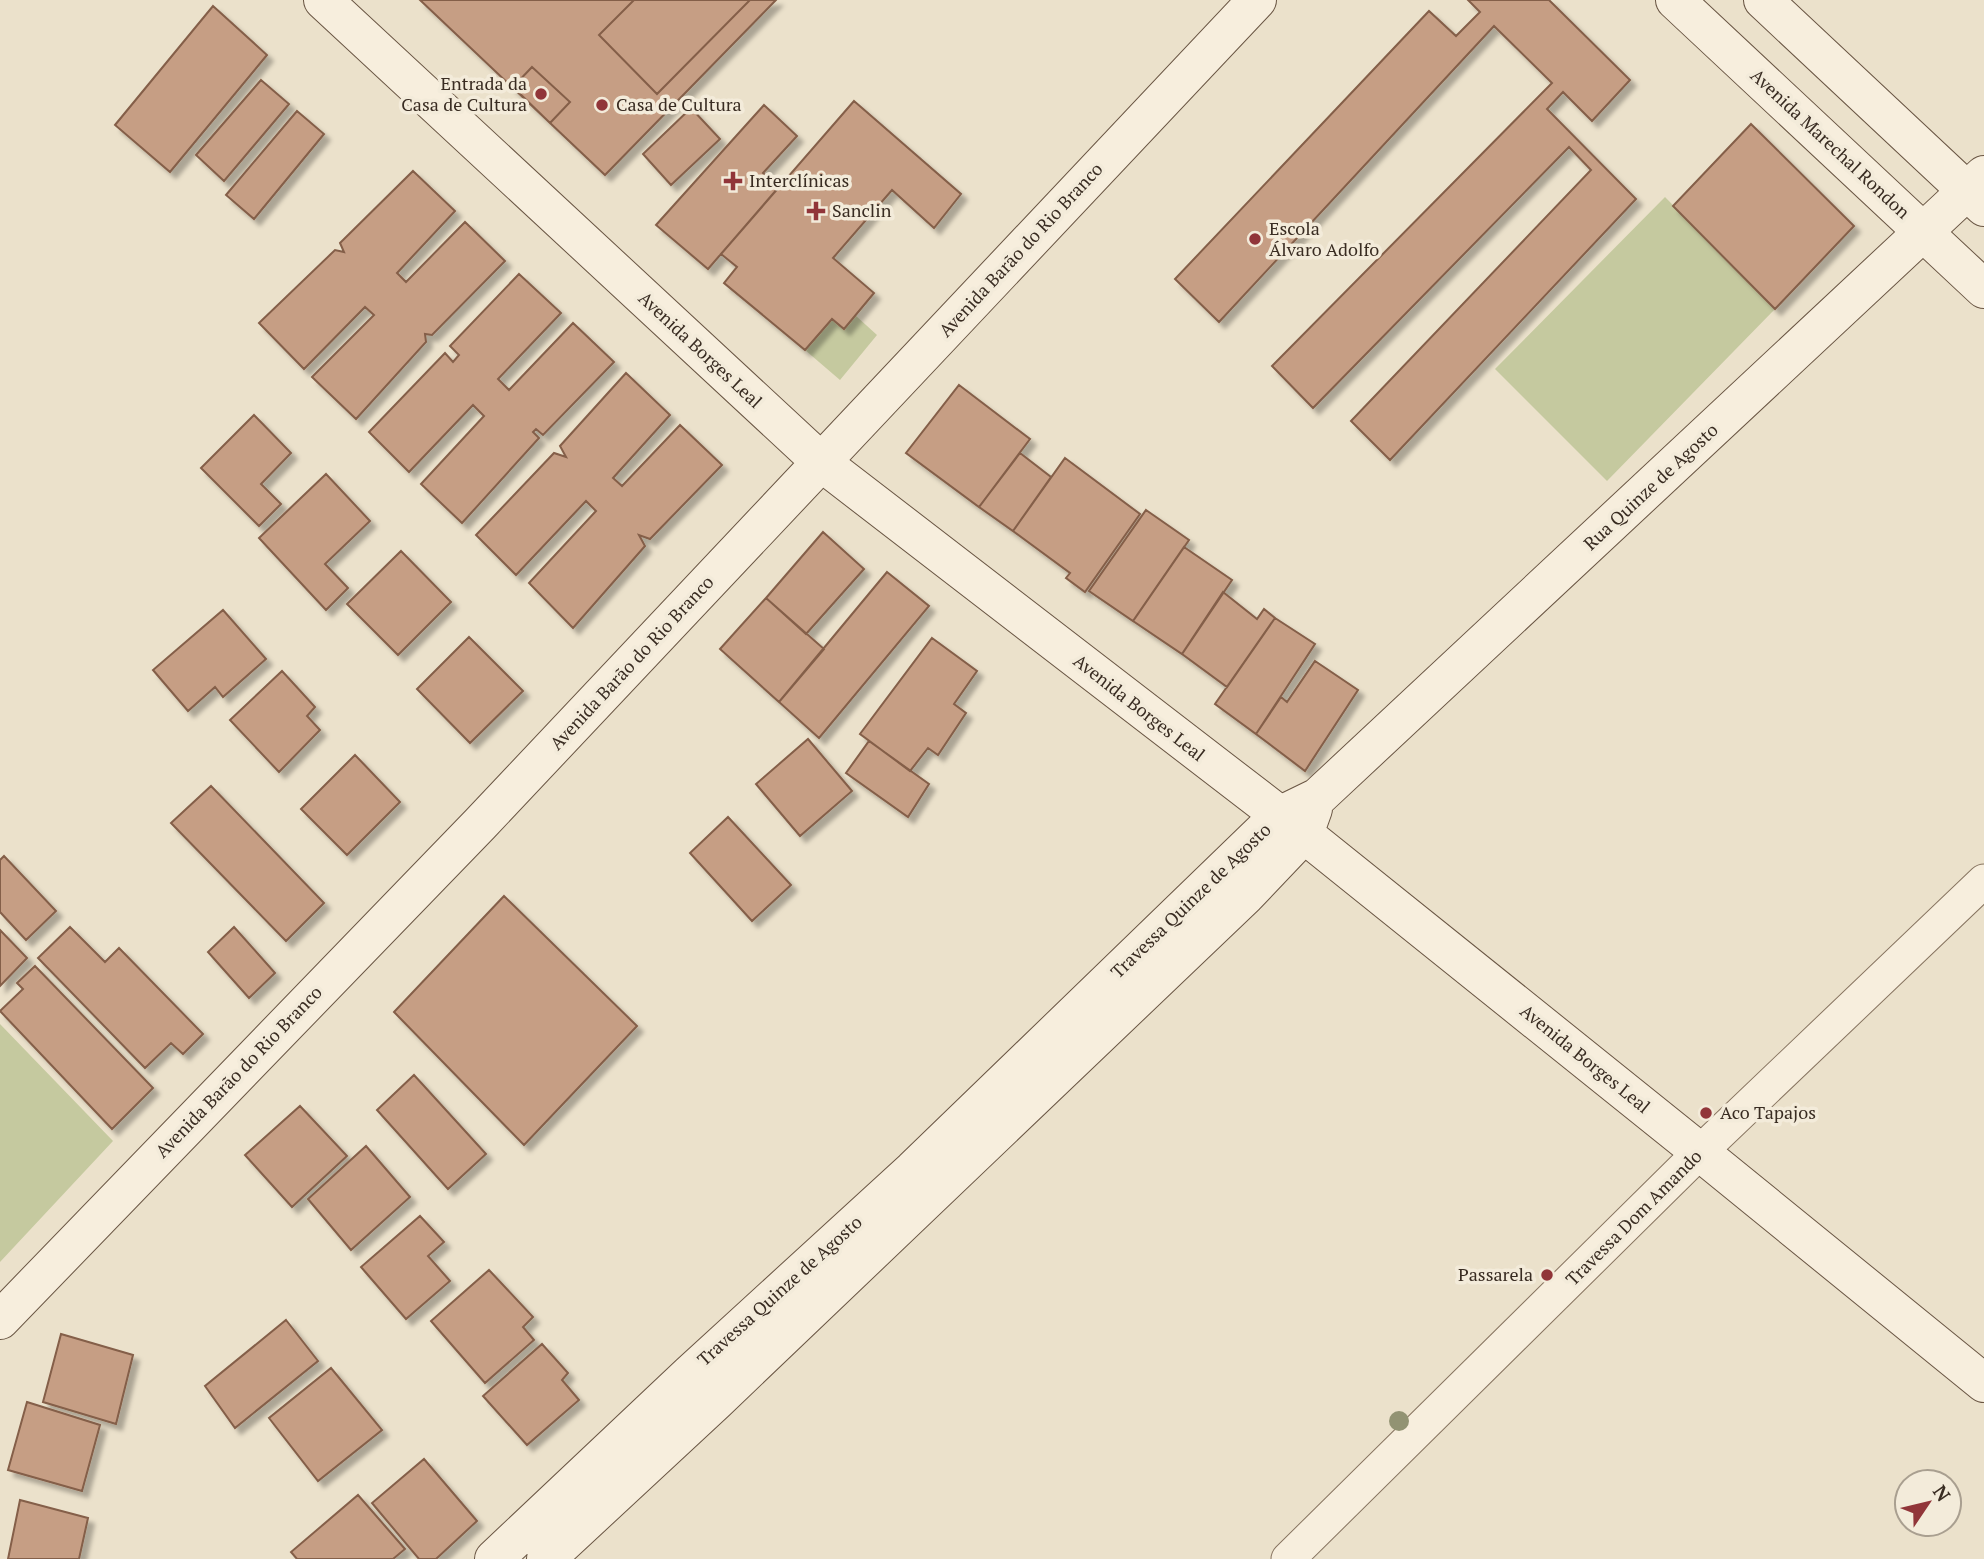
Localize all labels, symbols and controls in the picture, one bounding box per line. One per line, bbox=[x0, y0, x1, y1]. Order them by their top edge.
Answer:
street label: Avenida Marechal Rondon bbox=[1746, 63, 1916, 224]
place label: Entrada da Casa de Cultura bbox=[401, 71, 527, 116]
marker: Entrada da Casa de Cultura bbox=[533, 86, 549, 102]
place label: Casa de Cultura bbox=[616, 92, 742, 116]
marker: Casa de Cultura bbox=[594, 97, 610, 113]
street label: Avenida Barão do Rio Branco bbox=[933, 157, 1108, 342]
place label: Interclínicas bbox=[749, 168, 849, 192]
marker: Interclínicas bbox=[723, 171, 743, 191]
place label: Sanclin bbox=[832, 198, 892, 222]
marker: Sanclin bbox=[806, 201, 826, 221]
place label: Escola Álvaro Adolfo bbox=[1269, 216, 1379, 261]
marker: Escola Álvaro Adolfo bbox=[1247, 231, 1263, 247]
street label: Avenida Borges Leal bbox=[634, 286, 768, 413]
street label: Rua Quinze de Agosto bbox=[1578, 418, 1723, 555]
street label: Avenida Barão do Rio Branco bbox=[544, 570, 719, 755]
street label: Avenida Borges Leal bbox=[1069, 648, 1210, 766]
street label: Travessa Quinze de Agosto bbox=[1105, 817, 1276, 983]
street label: Avenida Barão do Rio Branco bbox=[150, 980, 327, 1162]
street label: Avenida Borges Leal bbox=[1516, 998, 1656, 1118]
place label: Aco Tapajos bbox=[1720, 1100, 1816, 1124]
marker: Aco Tapajos bbox=[1698, 1105, 1714, 1121]
street label: Travessa Dom Amando bbox=[1560, 1144, 1707, 1291]
street label: Travessa Quinze de Agosto bbox=[692, 1210, 867, 1371]
place label: Passarela bbox=[1458, 1262, 1533, 1286]
marker: Passarela bbox=[1539, 1267, 1555, 1283]
north arrow bbox=[1893, 1468, 1963, 1538]
text: N bbox=[1928, 1480, 1957, 1507]

